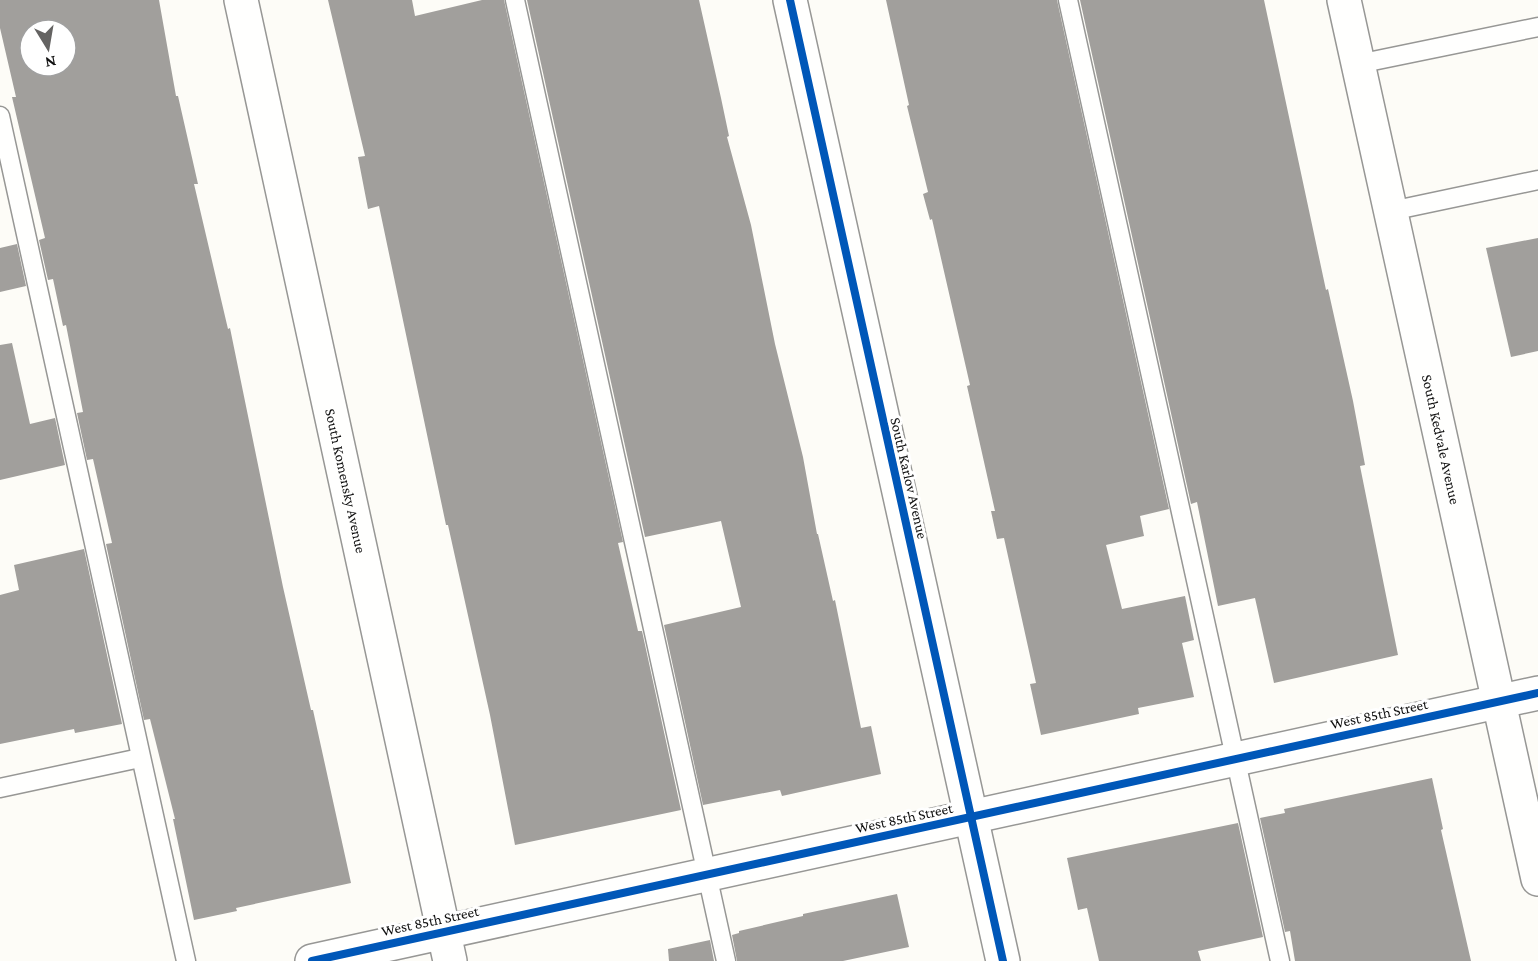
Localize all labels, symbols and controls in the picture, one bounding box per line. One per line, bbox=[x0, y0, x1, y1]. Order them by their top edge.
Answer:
north arrow bbox=[18, 18, 78, 78]
text: N bbox=[44, 53, 58, 72]
street label: South Kedvale Avenue bbox=[1419, 373, 1463, 506]
street label: South Komensky Avenue bbox=[322, 407, 369, 555]
street label: South Karlov Avenue bbox=[887, 416, 931, 541]
street label: West 85th Street bbox=[1329, 696, 1430, 732]
street label: West 85th Street bbox=[854, 800, 955, 836]
street label: West 85th Street bbox=[380, 903, 481, 939]

